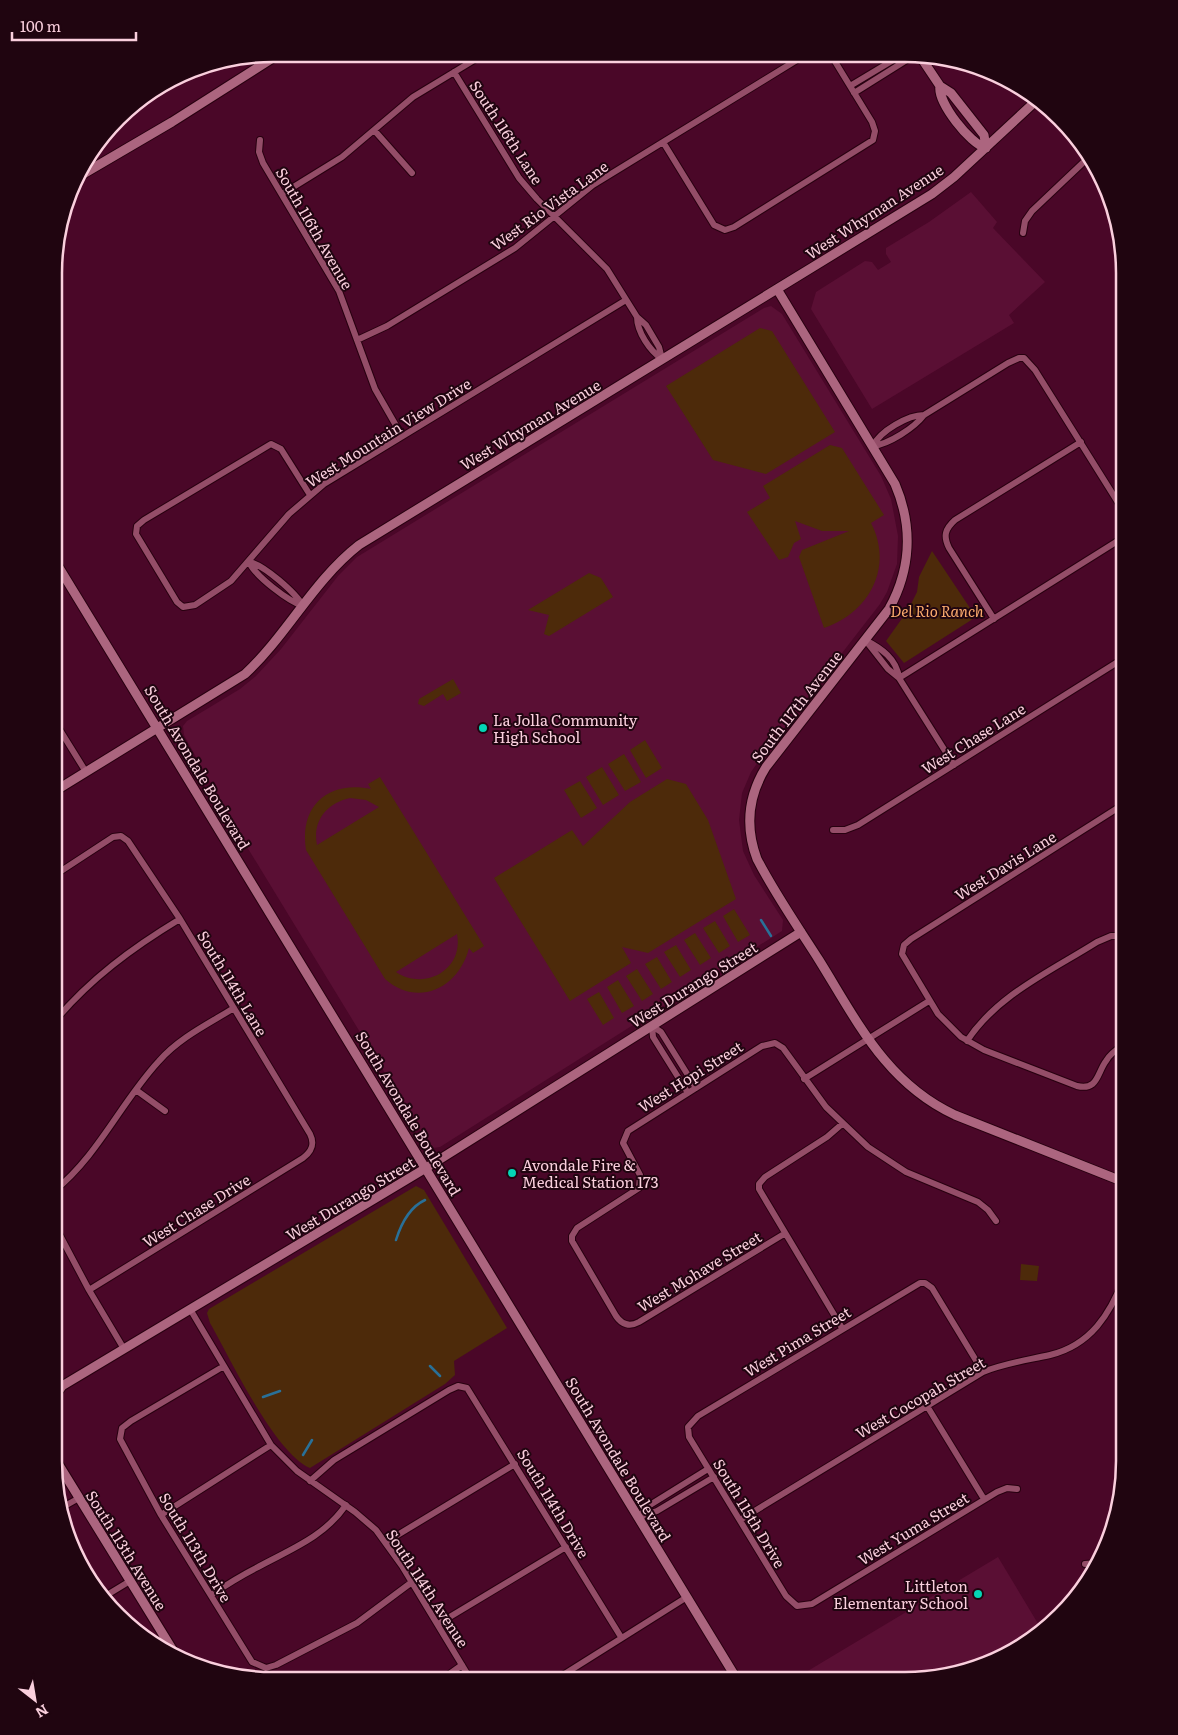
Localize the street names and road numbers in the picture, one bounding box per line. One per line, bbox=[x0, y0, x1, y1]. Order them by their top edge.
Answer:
street label: South 116th Lane bbox=[465, 75, 549, 189]
street label: West Rio Vista Lane bbox=[485, 154, 613, 256]
street label: West Whyman Avenue bbox=[800, 158, 948, 264]
street label: South 116th Avenue bbox=[271, 163, 359, 294]
street label: West Mountain View Drive bbox=[301, 371, 475, 492]
street label: West Whyman Avenue bbox=[455, 373, 605, 475]
street label: South 117th Avenue bbox=[745, 645, 847, 767]
street label: South Avondale Boulevard bbox=[140, 680, 256, 854]
street label: West Chase Lane bbox=[916, 697, 1030, 779]
street label: West Davis Lane bbox=[950, 824, 1060, 905]
street label: South 114th Lane bbox=[192, 926, 274, 1040]
street label: West Durango Street bbox=[625, 935, 761, 1033]
street label: South Avondale Boulevard bbox=[351, 1026, 467, 1200]
street label: West Hopi Street bbox=[633, 1035, 747, 1117]
street label: West Durango Street bbox=[281, 1150, 419, 1246]
street label: West Chase Drive bbox=[138, 1167, 255, 1252]
street label: West Mohave Street bbox=[633, 1225, 765, 1317]
street label: West Pima Street bbox=[739, 1300, 855, 1382]
street label: West Cocopah Street bbox=[851, 1350, 989, 1444]
street label: South Avondale Boulevard bbox=[561, 1372, 677, 1546]
street label: South 114th Drive bbox=[512, 1444, 596, 1562]
street label: South 115th Drive bbox=[708, 1454, 792, 1572]
street label: South 113th Avenue bbox=[81, 1485, 173, 1615]
street label: West Yuma Street bbox=[853, 1486, 973, 1570]
street label: South 113th Drive bbox=[154, 1488, 238, 1606]
street label: South 114th Avenue bbox=[381, 1524, 475, 1652]

